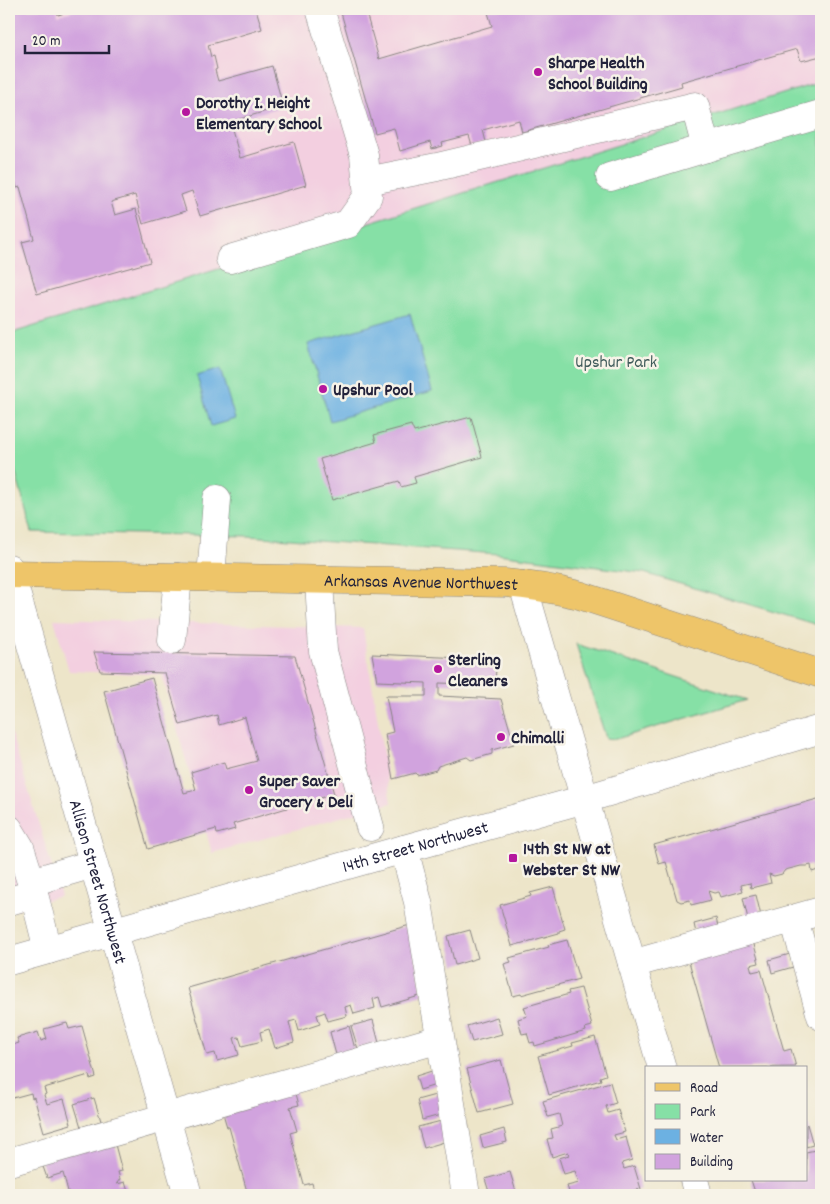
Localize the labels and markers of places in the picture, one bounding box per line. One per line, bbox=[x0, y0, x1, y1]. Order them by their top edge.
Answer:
place label: Sharpe Health School Building bbox=[548, 52, 648, 98]
marker: Sharpe Health School Building bbox=[532, 66, 544, 78]
place label: Dorothy I. Height Elementary School bbox=[196, 92, 323, 138]
marker: Dorothy I. Height Elementary School bbox=[180, 106, 192, 118]
place label: Upshur Pool bbox=[333, 379, 414, 404]
marker: Upshur Pool bbox=[317, 383, 329, 395]
place label: Sterling Cleaners bbox=[448, 649, 508, 695]
marker: Sterling Cleaners bbox=[432, 663, 444, 675]
place label: Chimalli bbox=[511, 727, 565, 752]
marker: Chimalli bbox=[495, 731, 507, 743]
place label: Super Saver Grocery & Deli bbox=[259, 770, 354, 816]
marker: Super Saver Grocery & Deli bbox=[243, 784, 255, 796]
place label: 14th St NW at Webster St NW bbox=[523, 838, 621, 884]
marker: 14th St NW at Webster St NW bbox=[507, 852, 519, 864]

